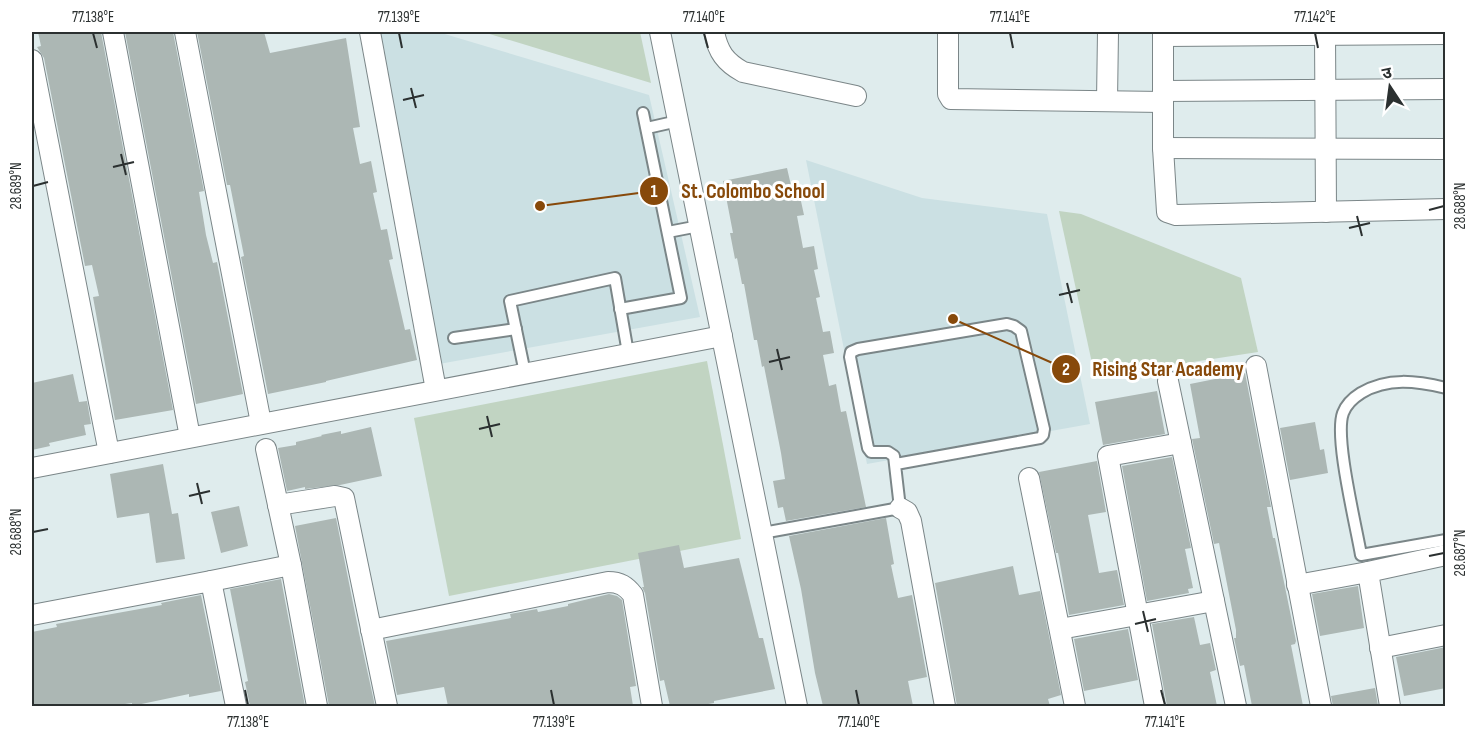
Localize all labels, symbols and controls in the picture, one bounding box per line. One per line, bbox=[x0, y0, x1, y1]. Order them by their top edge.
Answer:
text: 77.138°E bbox=[72, 8, 114, 27]
text: 77.139°E bbox=[378, 8, 420, 27]
text: 77.140°E bbox=[683, 8, 725, 27]
text: 77.141°E bbox=[990, 8, 1030, 27]
text: 77.142°E bbox=[1294, 8, 1336, 27]
north arrow bbox=[1360, 57, 1420, 117]
text: उ bbox=[1380, 63, 1394, 84]
text: 28.689°N bbox=[7, 162, 26, 210]
callout: St. Colombo School bbox=[639, 171, 837, 210]
text: St. Colombo School bbox=[681, 179, 825, 204]
text: 1 bbox=[650, 181, 658, 202]
text: 28.688°N bbox=[1451, 183, 1470, 229]
callout: Rising Star Academy bbox=[1051, 349, 1256, 388]
text: Rising Star Academy bbox=[1092, 357, 1244, 382]
text: 2 bbox=[1062, 359, 1070, 380]
text: 28.688°N bbox=[7, 509, 26, 555]
text: 28.687°N bbox=[1451, 530, 1470, 576]
text: 77.138°E bbox=[227, 713, 269, 732]
text: 77.139°E bbox=[533, 713, 575, 732]
text: 77.140°E bbox=[838, 713, 880, 732]
text: 77.141°E bbox=[1145, 713, 1185, 732]

